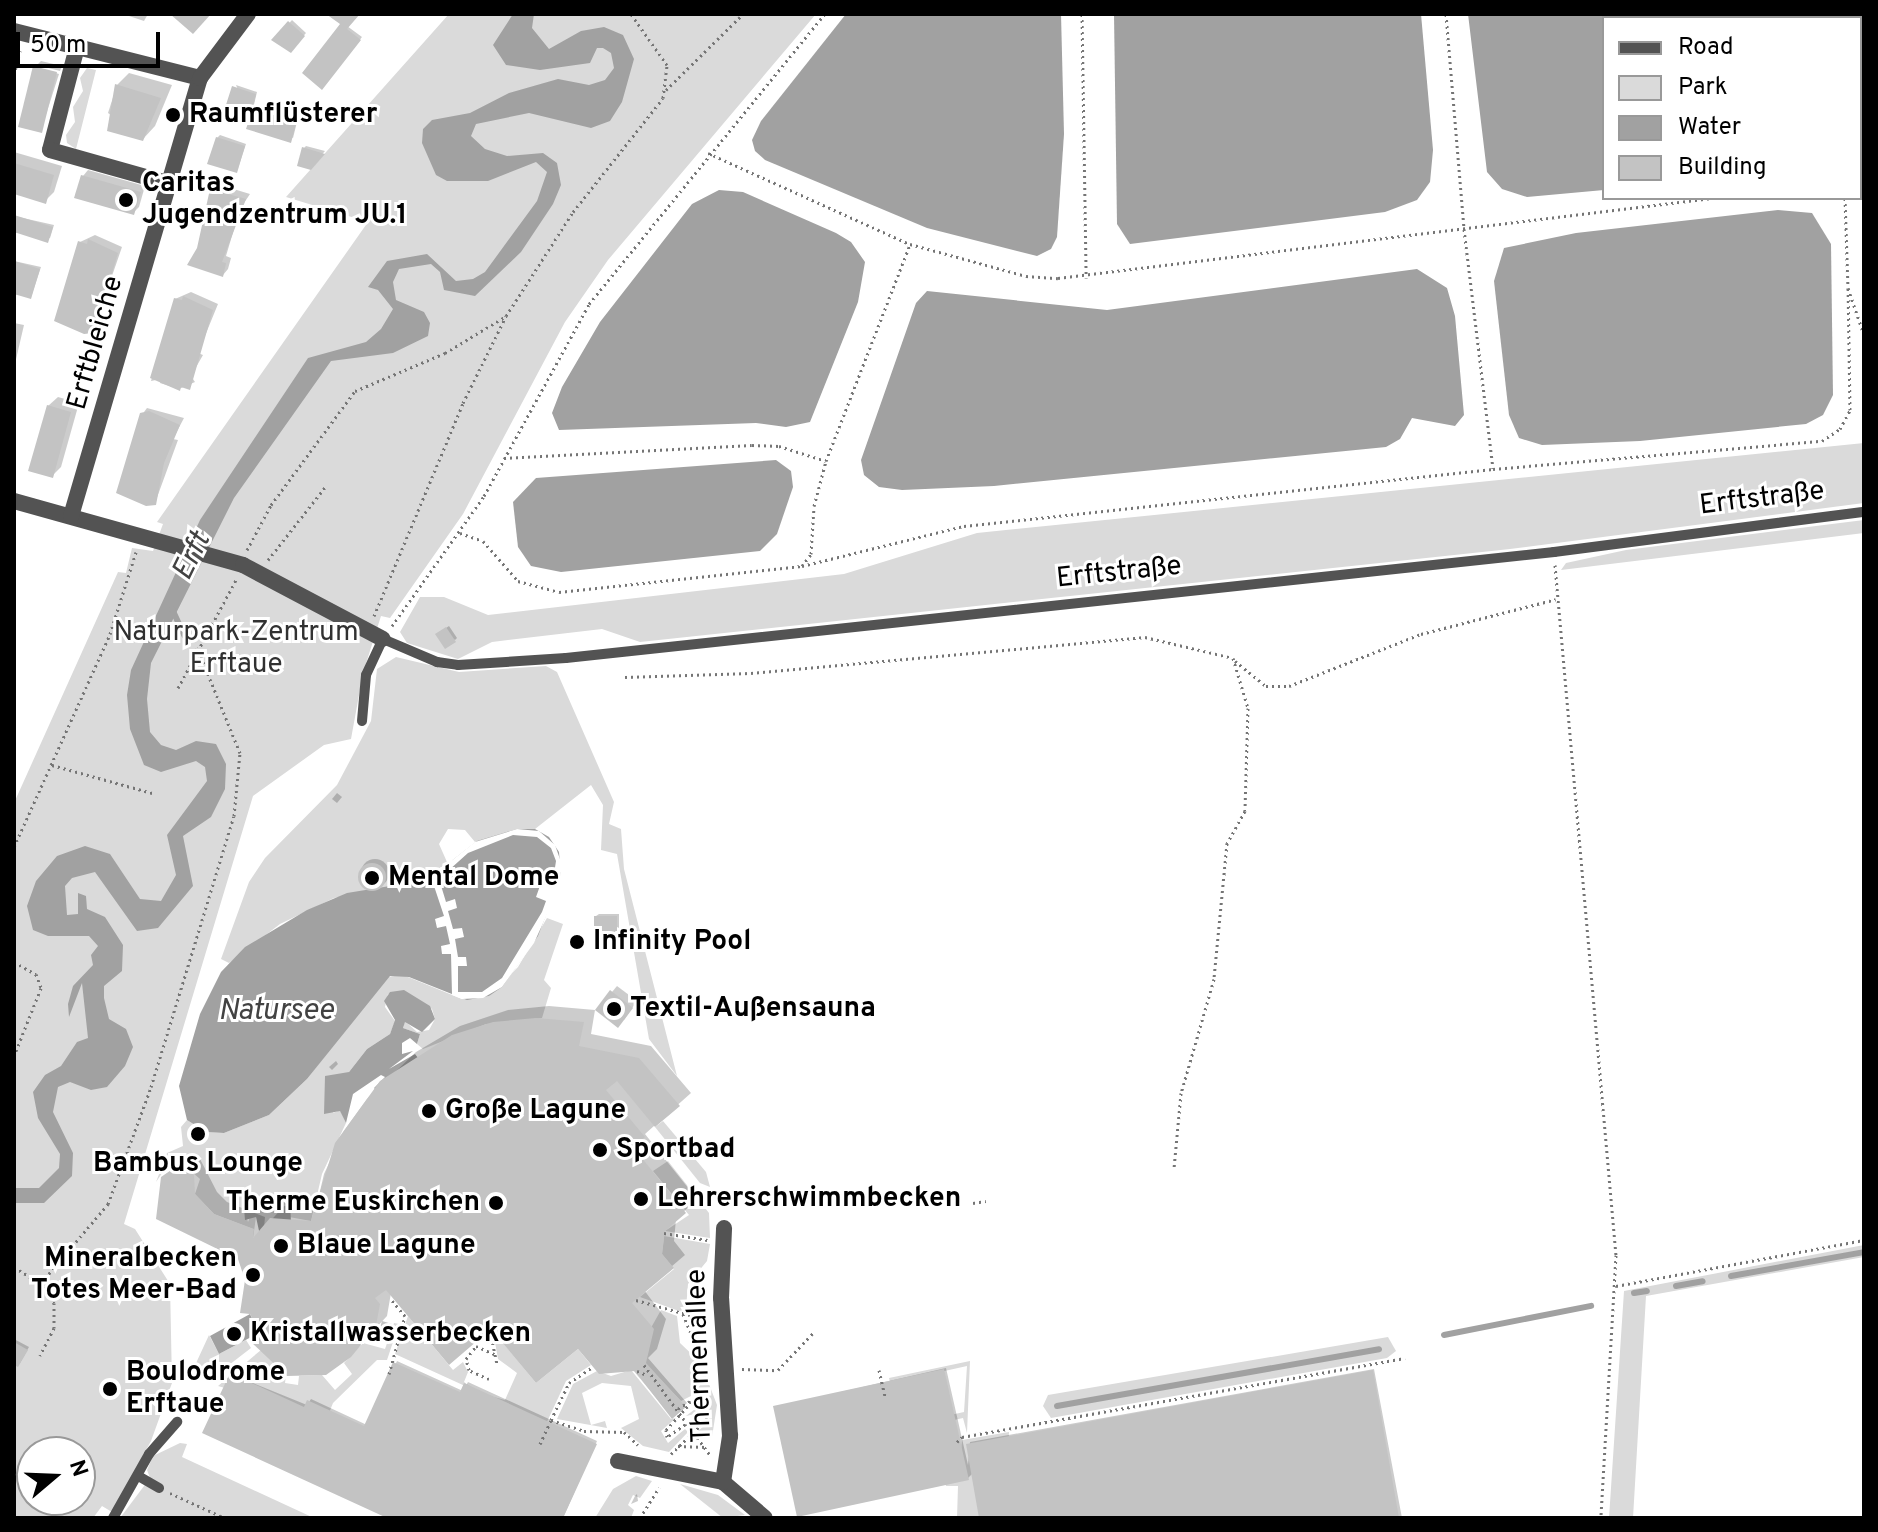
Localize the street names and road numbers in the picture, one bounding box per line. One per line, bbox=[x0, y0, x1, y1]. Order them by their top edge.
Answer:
street label: Erftbleiche bbox=[61, 272, 131, 414]
street label: Erftstraße bbox=[1698, 475, 1826, 523]
street label: Erftstraße bbox=[1055, 550, 1183, 596]
street label: Thermenallee bbox=[680, 1268, 720, 1444]

